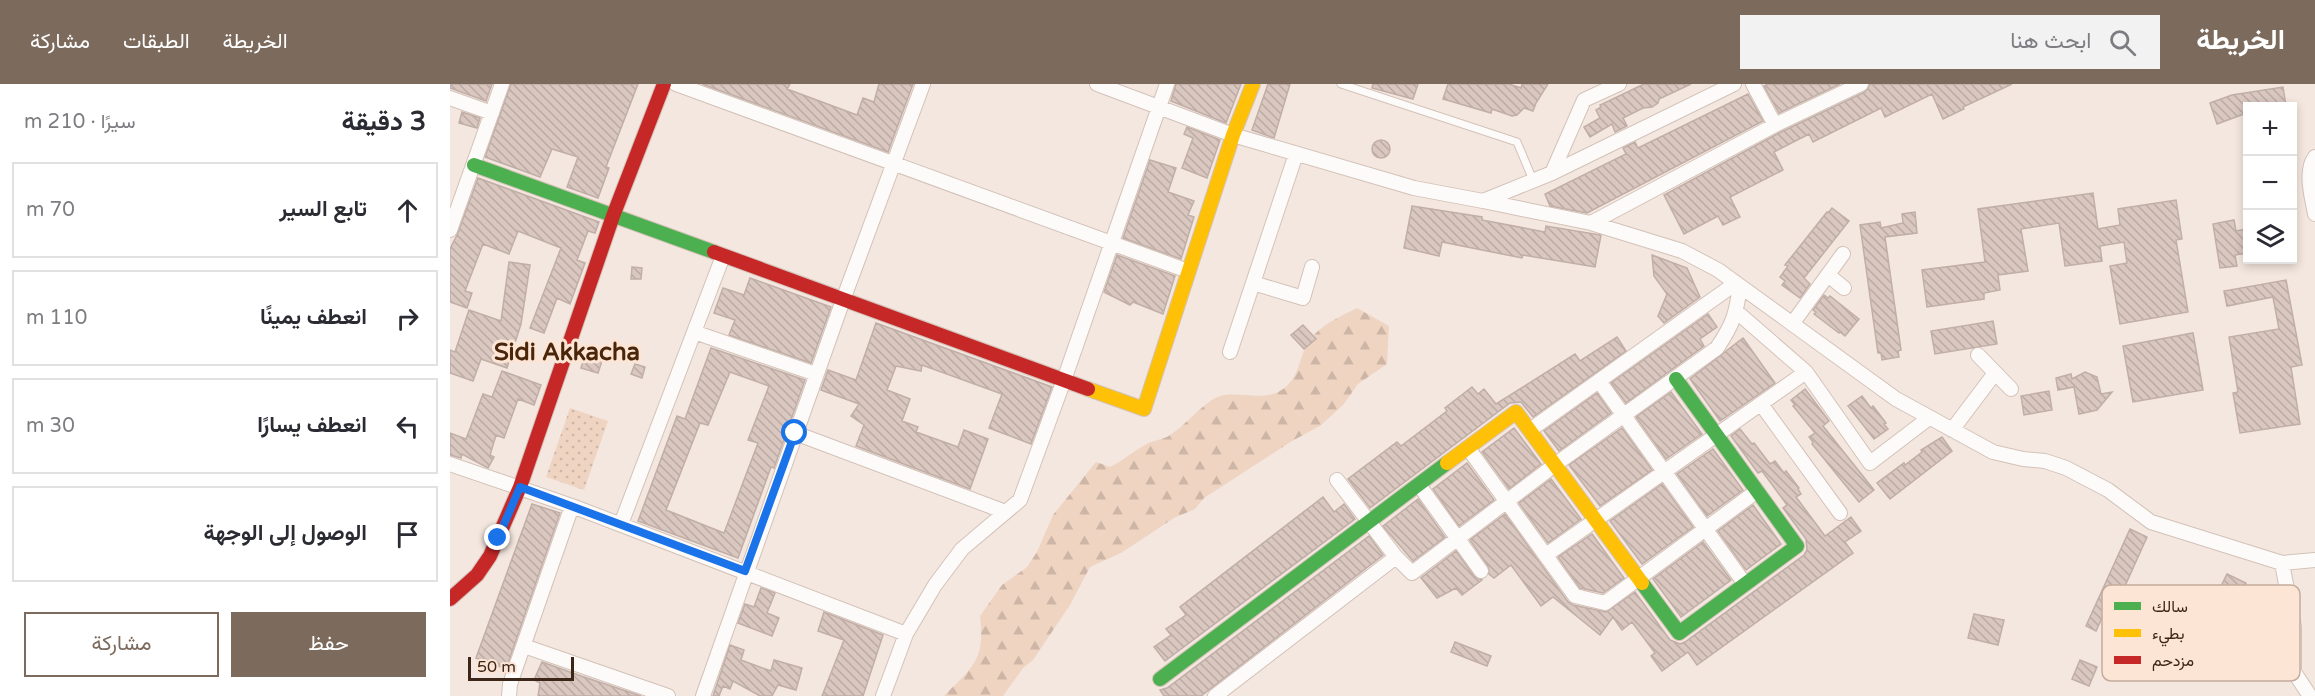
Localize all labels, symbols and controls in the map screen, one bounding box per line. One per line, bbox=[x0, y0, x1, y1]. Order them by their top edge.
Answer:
search box bbox=[1740, 15, 2160, 69]
text: الخريطة bbox=[2196, 23, 2285, 57]
icon: search bbox=[2106, 26, 2139, 59]
text: ابحث هنا bbox=[2010, 28, 2091, 54]
text: مشاركة bbox=[30, 29, 90, 54]
text: الطبقات bbox=[123, 29, 190, 54]
text: الخريطة bbox=[223, 29, 288, 54]
map controls bbox=[2243, 102, 2297, 264]
button: + bbox=[2243, 102, 2297, 156]
text: 3 دقيقة bbox=[342, 106, 426, 137]
text: سيرًا · 210 m bbox=[24, 110, 136, 134]
button: − bbox=[2243, 156, 2297, 210]
icon: ahead bbox=[391, 194, 424, 227]
text: تابع السير bbox=[279, 196, 367, 222]
text: 70 m bbox=[26, 198, 75, 222]
button: layers bbox=[2243, 210, 2297, 264]
icon: right bbox=[391, 302, 424, 335]
text: انعطف يمينًا bbox=[260, 304, 367, 330]
text: 110 m bbox=[26, 306, 87, 330]
district label: Sidi Akkacha bbox=[494, 338, 640, 367]
icon: left bbox=[391, 410, 424, 443]
text: انعطف يسارًا bbox=[257, 412, 367, 438]
text: 30 m bbox=[26, 414, 75, 438]
route start bbox=[781, 419, 807, 445]
icon: arrive bbox=[391, 518, 424, 551]
text: الوصول إلى الوجهة bbox=[203, 520, 367, 546]
route end bbox=[484, 524, 510, 550]
legend bbox=[2102, 585, 2300, 681]
text: سالك bbox=[2152, 597, 2188, 617]
button: مشاركة bbox=[24, 612, 219, 677]
button: حفظ bbox=[231, 612, 426, 677]
text: بطيء bbox=[2152, 624, 2184, 647]
text: مزدحم bbox=[2152, 651, 2194, 671]
scale bar bbox=[468, 654, 574, 682]
text: 50 m bbox=[477, 657, 516, 677]

